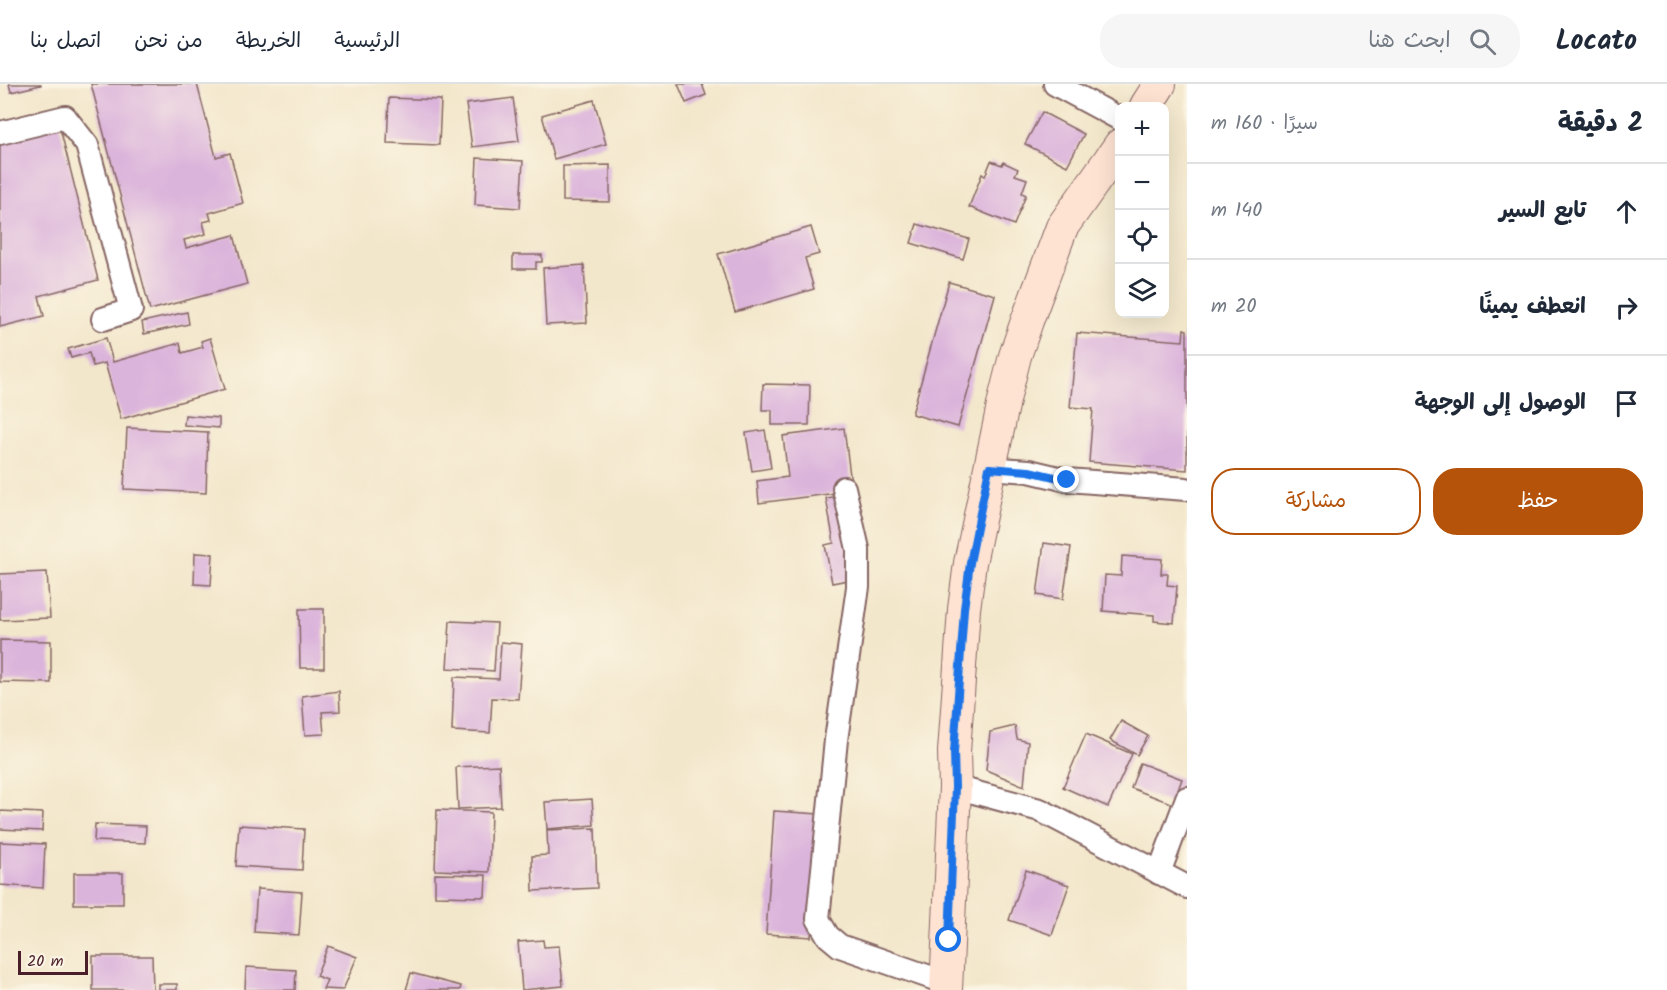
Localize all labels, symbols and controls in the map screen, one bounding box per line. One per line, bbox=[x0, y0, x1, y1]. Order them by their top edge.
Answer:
search box bbox=[1100, 14, 1520, 68]
text: Locato bbox=[1556, 19, 1637, 64]
text: ابحث هنا bbox=[1368, 24, 1451, 59]
text: اتصل بنا bbox=[30, 25, 101, 58]
text: من نحن bbox=[134, 25, 203, 58]
text: الخريطة bbox=[236, 25, 301, 58]
text: الرئيسية bbox=[334, 25, 400, 58]
icon: search bbox=[1466, 25, 1499, 58]
map controls bbox=[1115, 102, 1169, 318]
button: + bbox=[1115, 102, 1169, 156]
text: 2 دقيقة bbox=[1558, 103, 1643, 145]
text: سيرًا · 160 m bbox=[1211, 108, 1318, 140]
button: − bbox=[1115, 156, 1169, 210]
text: تابع السير bbox=[1499, 194, 1586, 229]
text: 140 m bbox=[1211, 195, 1262, 227]
icon: ahead bbox=[1610, 195, 1643, 228]
button: locate bbox=[1115, 210, 1169, 264]
button: layers bbox=[1115, 264, 1169, 318]
text: انعطف يمينًا bbox=[1479, 290, 1586, 325]
text: 20 m bbox=[1211, 291, 1257, 323]
icon: right bbox=[1610, 291, 1643, 324]
text: الوصول إلى الوجهة bbox=[1414, 386, 1586, 421]
icon: arrive bbox=[1610, 387, 1643, 420]
route end bbox=[1053, 466, 1079, 492]
button: مشاركة bbox=[1211, 468, 1421, 535]
button: حفظ bbox=[1433, 468, 1643, 535]
route start bbox=[935, 926, 961, 952]
scale bar bbox=[18, 948, 88, 976]
text: 20 m bbox=[27, 949, 63, 974]

